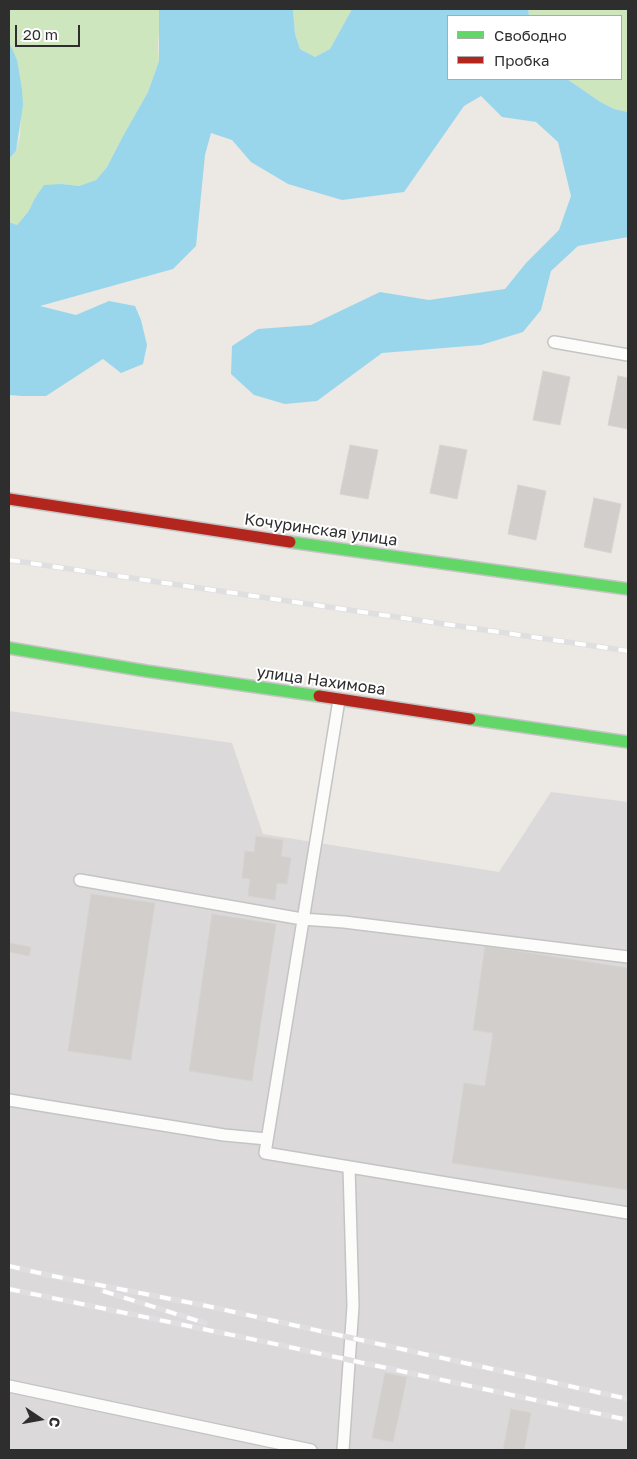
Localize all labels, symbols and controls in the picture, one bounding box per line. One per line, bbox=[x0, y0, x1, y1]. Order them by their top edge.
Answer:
scale bar bbox=[18, 15, 82, 47]
legend bbox=[447, 15, 622, 80]
text: 20 m bbox=[23, 25, 58, 43]
text: Свободно bbox=[494, 26, 567, 44]
text: Пробка bbox=[494, 51, 549, 69]
street label: Кочуринская улица bbox=[243, 510, 399, 550]
street label: улица Нахимова bbox=[255, 662, 387, 700]
north arrow bbox=[15, 1394, 65, 1444]
text: С bbox=[46, 1416, 65, 1429]

